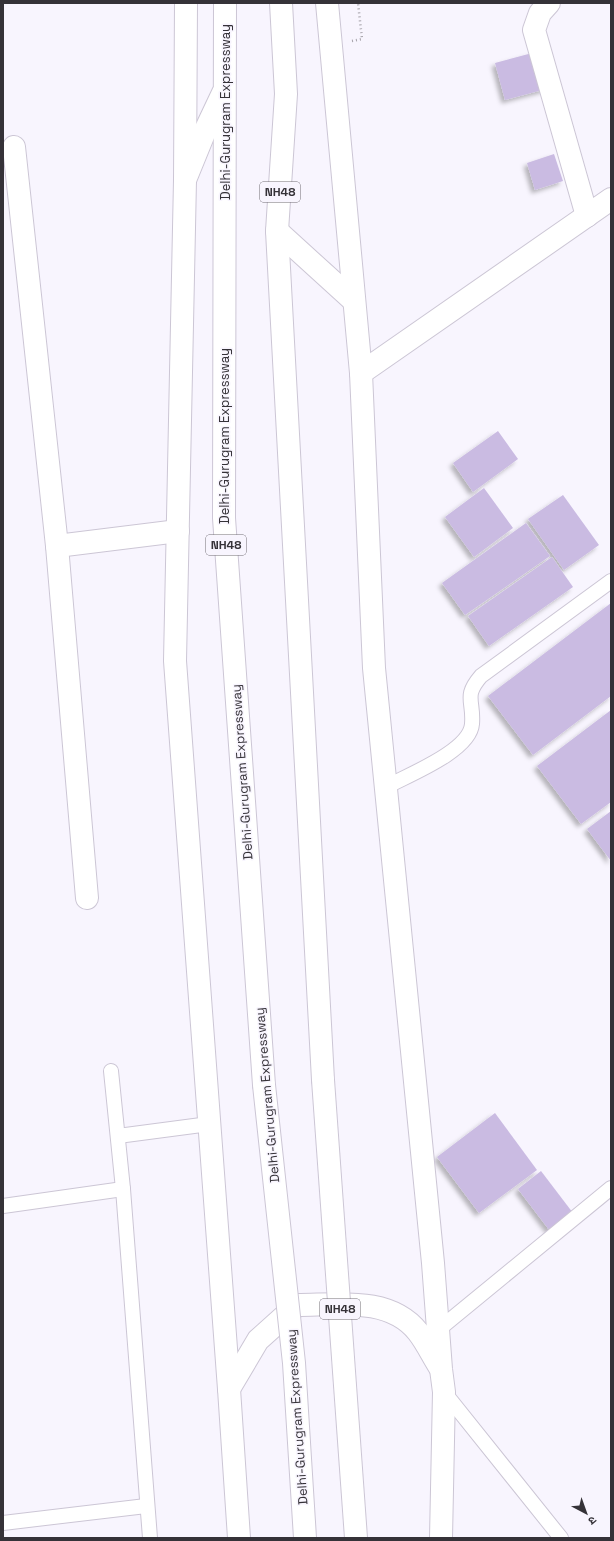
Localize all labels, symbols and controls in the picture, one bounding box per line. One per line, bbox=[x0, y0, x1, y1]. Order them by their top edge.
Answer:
street label: Delhi-Gurugram Expressway bbox=[217, 24, 234, 200]
road number: NH48 bbox=[260, 182, 300, 202]
street label: Delhi-Gurugram Expressway bbox=[216, 348, 233, 524]
road number: NH48 bbox=[206, 535, 246, 555]
street label: Delhi-Gurugram Expressway bbox=[227, 684, 257, 860]
street label: Delhi-Gurugram Expressway bbox=[251, 1007, 283, 1183]
road number: NH48 bbox=[320, 1299, 360, 1319]
street label: Delhi-Gurugram Expressway bbox=[282, 1329, 312, 1505]
north arrow bbox=[566, 1493, 606, 1533]
text: उ bbox=[585, 1513, 600, 1528]

